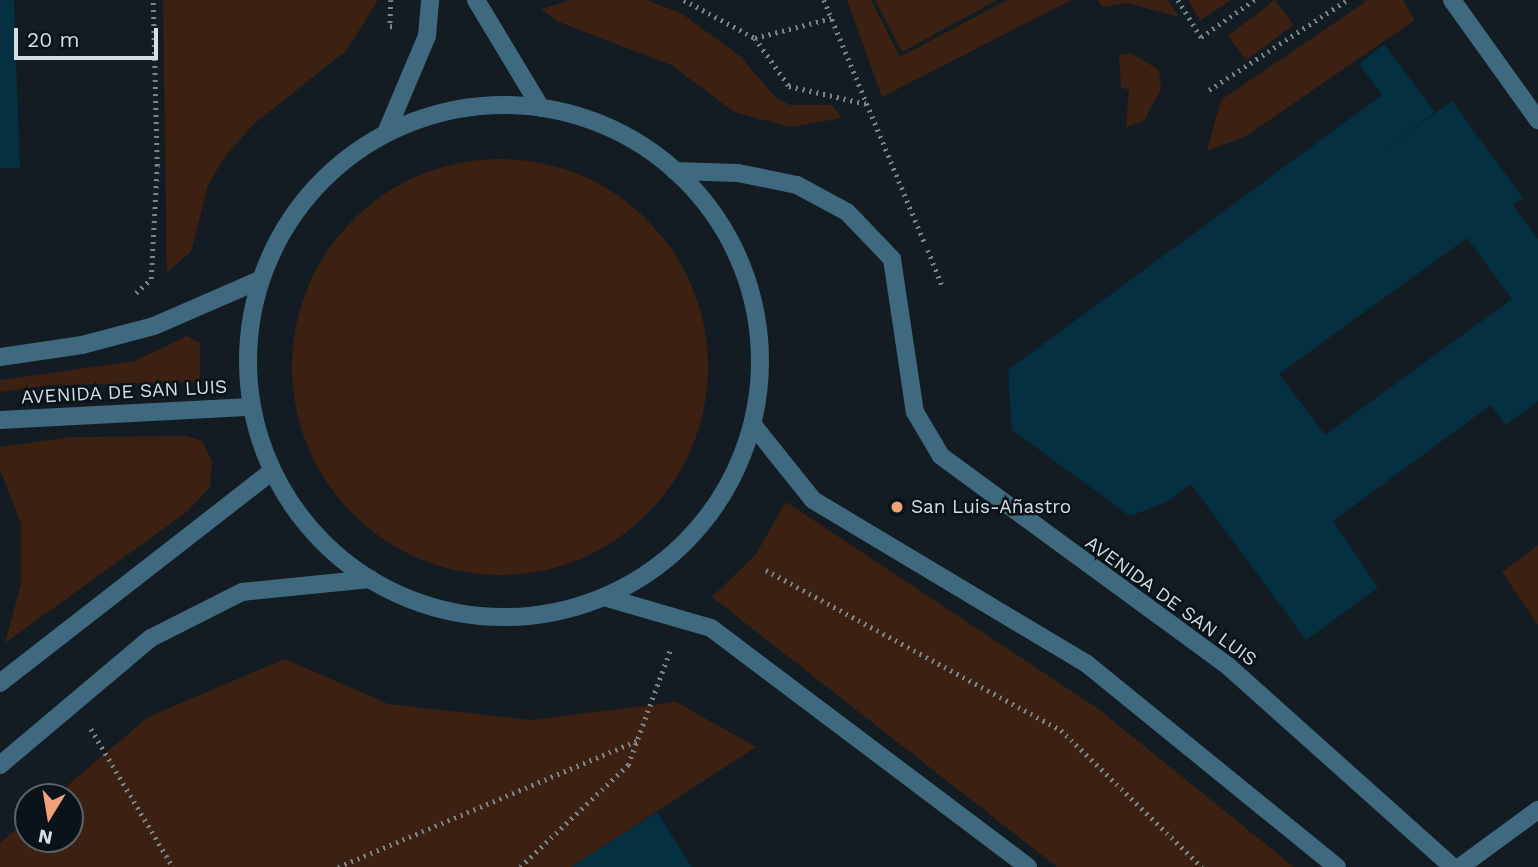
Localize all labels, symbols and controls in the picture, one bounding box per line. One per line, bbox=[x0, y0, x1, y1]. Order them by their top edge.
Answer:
scale bar bbox=[18, 14, 161, 58]
text: 20 m bbox=[27, 27, 79, 52]
street label: AVENIDA DE SAN LUIS bbox=[20, 375, 228, 409]
place label: San Luis-Añastro bbox=[911, 496, 1071, 518]
marker: San Luis-Añastro bbox=[889, 499, 905, 515]
street label: AVENIDA DE SAN LUIS bbox=[1080, 531, 1262, 671]
north arrow bbox=[14, 783, 84, 853]
text: N bbox=[36, 825, 54, 850]

